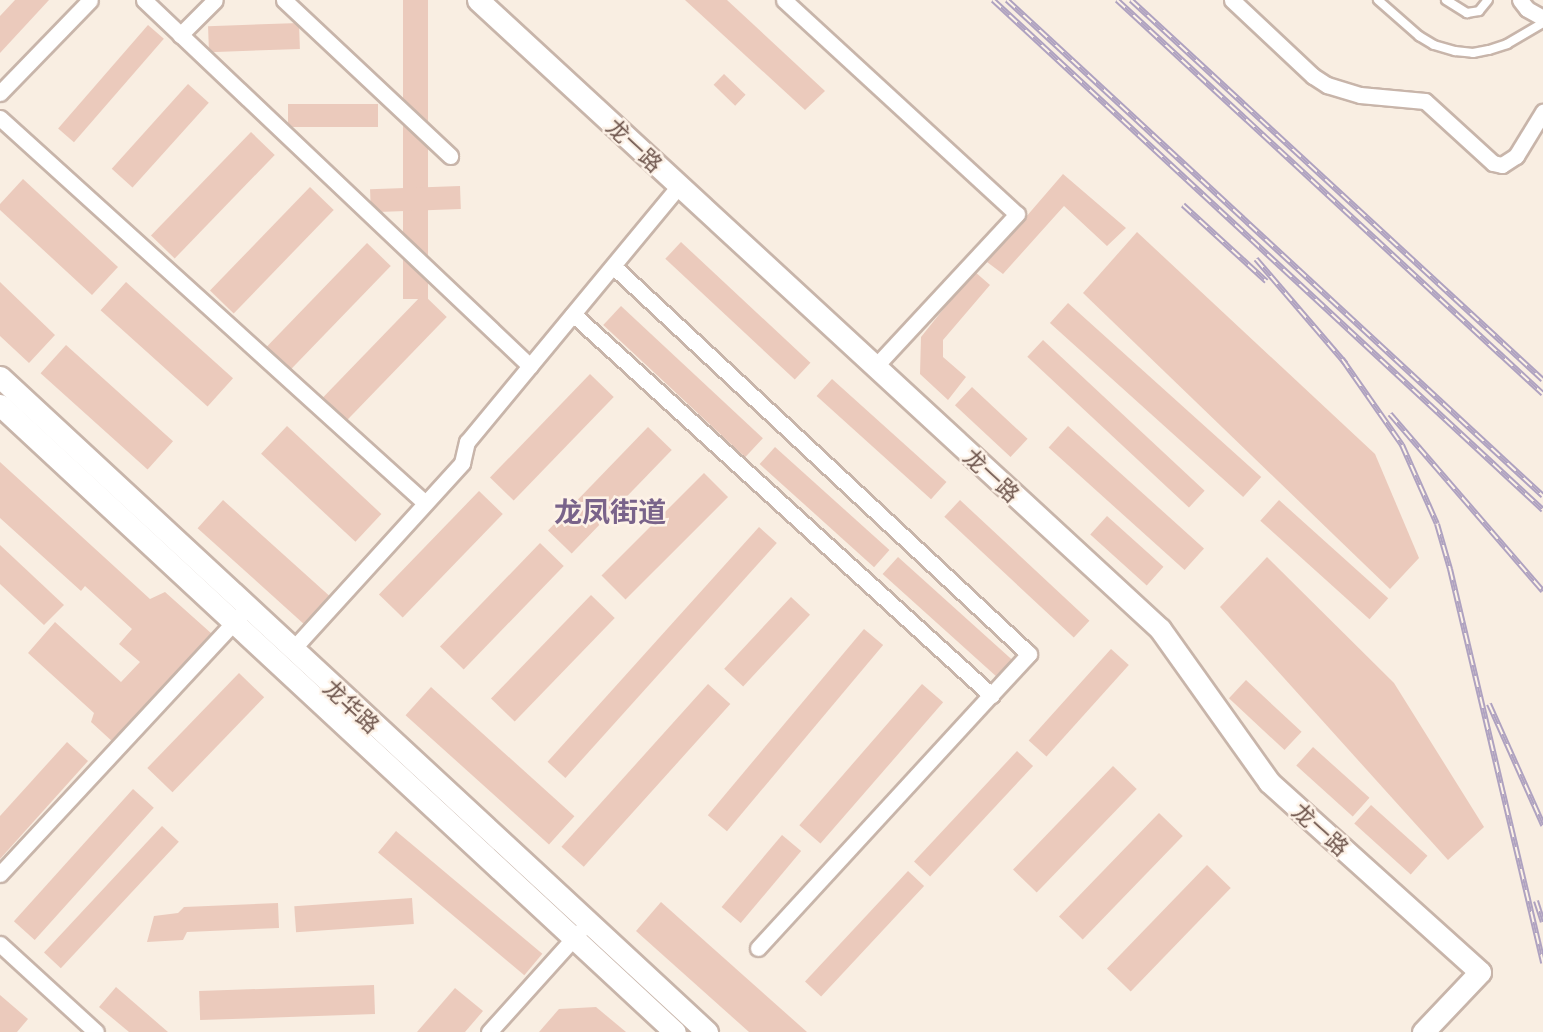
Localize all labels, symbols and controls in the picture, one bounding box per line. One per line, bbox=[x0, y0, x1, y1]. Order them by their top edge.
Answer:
street label: 龙一路 bbox=[602, 113, 668, 177]
street label: 龙一路 bbox=[959, 443, 1025, 507]
district label: 龙凤街道 bbox=[554, 494, 666, 528]
street label: 龙华路 bbox=[319, 674, 385, 738]
street label: 龙一路 bbox=[1288, 797, 1354, 861]

